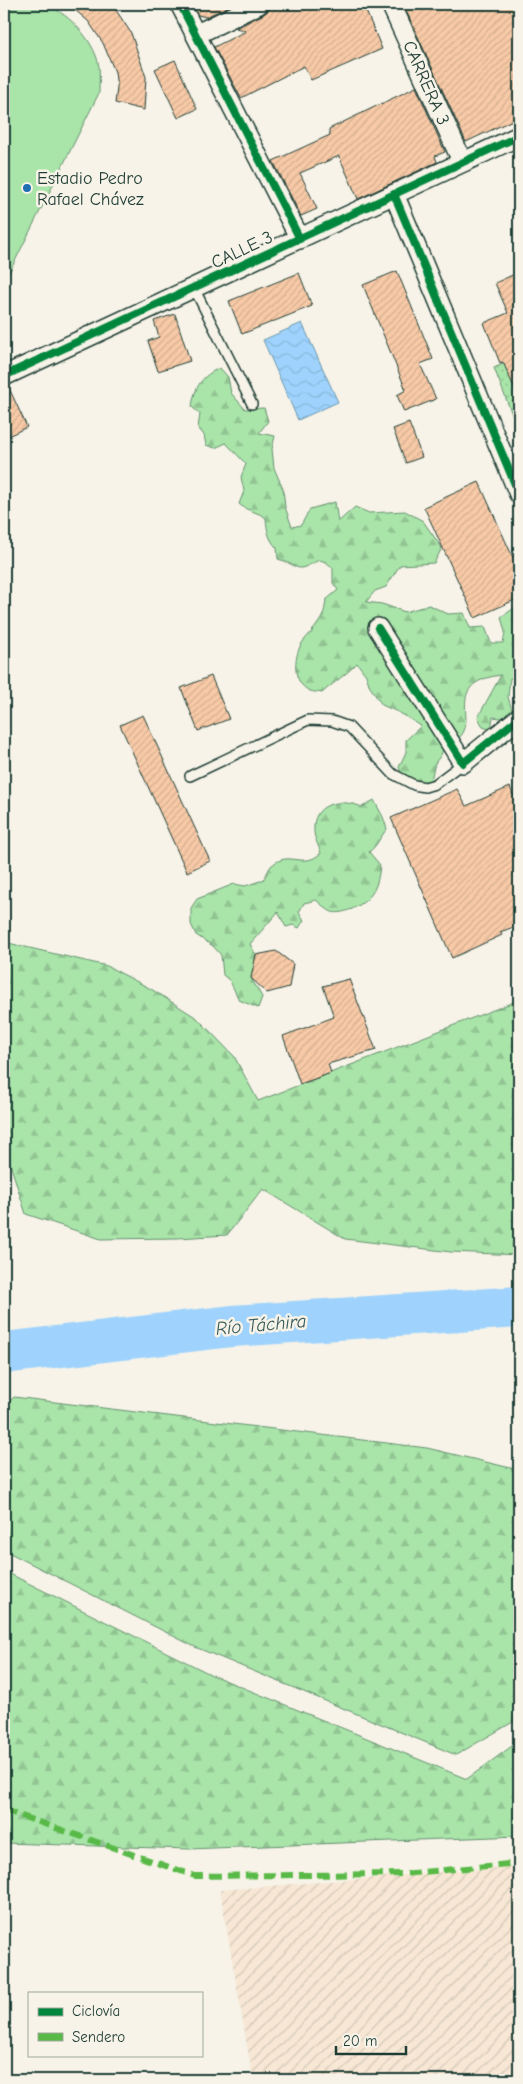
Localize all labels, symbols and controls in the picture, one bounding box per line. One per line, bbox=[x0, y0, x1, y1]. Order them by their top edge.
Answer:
street label: CARRERA 3 bbox=[398, 38, 454, 128]
place label: Estadio Pedro Rafael Chávez bbox=[37, 168, 144, 210]
marker: Estadio Pedro Rafael Chávez bbox=[21, 182, 33, 194]
street label: CALLE 3 bbox=[208, 227, 276, 273]
water label: Río Táchira bbox=[215, 1310, 307, 1340]
legend bbox=[28, 1992, 202, 2056]
text: Ciclovía bbox=[72, 2002, 120, 2020]
scale bar bbox=[336, 2024, 406, 2056]
text: Sendero bbox=[72, 2028, 125, 2046]
text: 20 m bbox=[343, 2032, 377, 2050]

